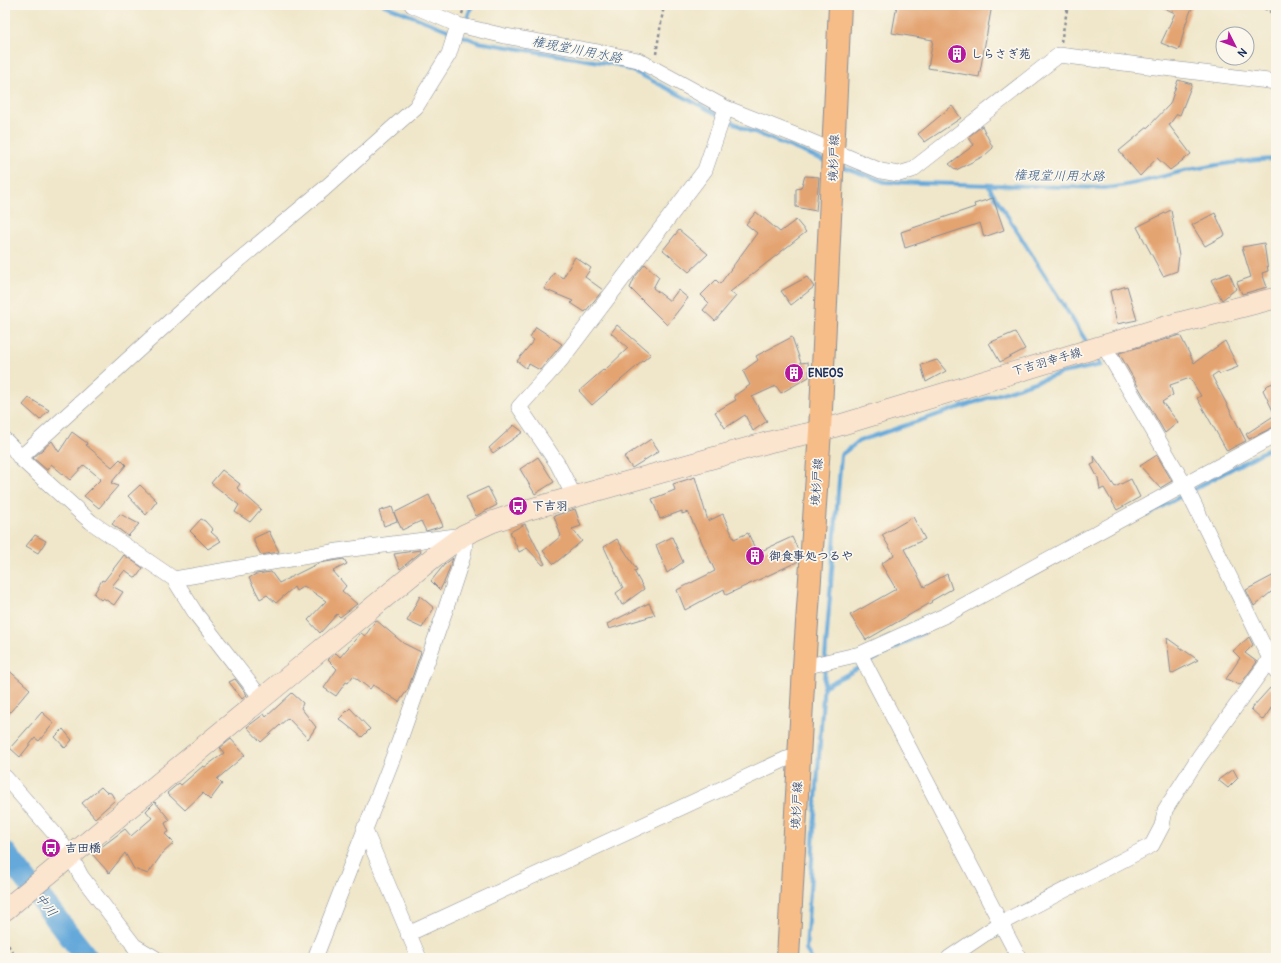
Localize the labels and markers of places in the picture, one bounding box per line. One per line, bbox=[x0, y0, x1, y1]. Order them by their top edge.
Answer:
building icon: しらさぎ苑 bbox=[946, 43, 968, 65]
place label: しらさぎ苑 bbox=[971, 47, 1031, 62]
building icon: ENEOS bbox=[783, 362, 805, 384]
place label: ENEOS bbox=[808, 366, 843, 381]
bus stop icon: 下吉羽 bbox=[507, 495, 529, 517]
place label: 下吉羽 bbox=[532, 499, 568, 514]
building icon: 御食事処つるや bbox=[744, 545, 766, 567]
place label: 御食事処つるや bbox=[769, 549, 853, 564]
bus stop icon: 吉田橋 bbox=[40, 837, 62, 859]
place label: 吉田橋 bbox=[65, 841, 101, 856]

